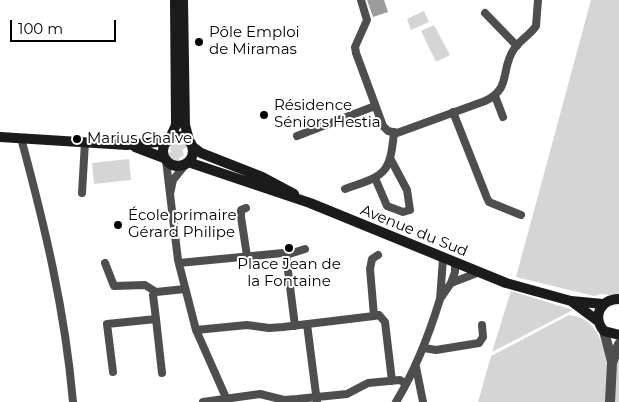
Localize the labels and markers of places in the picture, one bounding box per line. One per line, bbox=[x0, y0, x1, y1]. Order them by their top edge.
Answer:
place label: Pôle Emploi de Miramas bbox=[209, 24, 300, 59]
marker: Pôle Emploi de Miramas bbox=[193, 36, 205, 48]
place label: Résidence Séniors Hestia bbox=[274, 97, 381, 132]
marker: Résidence Séniors Hestia bbox=[258, 109, 270, 121]
place label: Marius Chalve bbox=[87, 130, 192, 148]
marker: Marius Chalve bbox=[71, 133, 83, 145]
place label: École primaire Gérard Philipe bbox=[128, 207, 236, 242]
marker: École primaire Gérard Philipe bbox=[112, 219, 124, 231]
marker: Place Jean de la Fontaine bbox=[283, 242, 295, 254]
place label: Place Jean de la Fontaine bbox=[237, 256, 341, 291]

